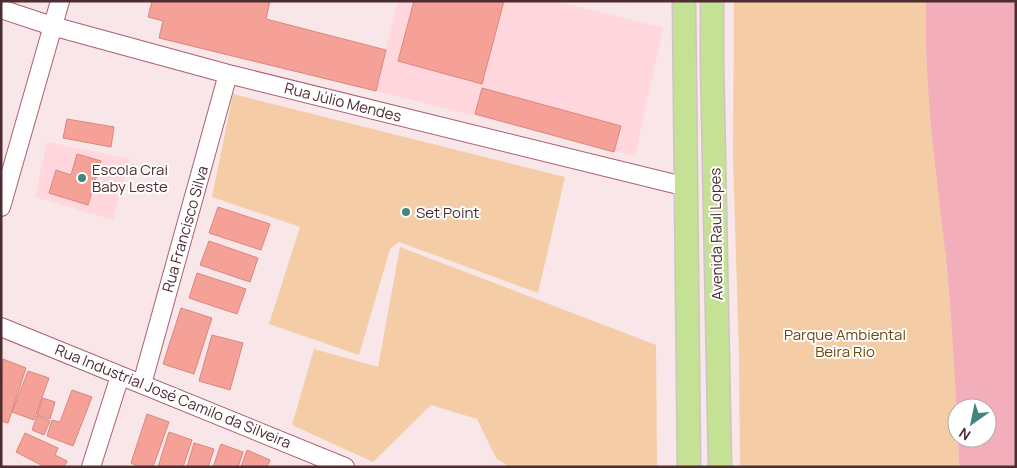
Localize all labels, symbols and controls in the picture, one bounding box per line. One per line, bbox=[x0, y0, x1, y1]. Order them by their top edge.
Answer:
street label: Rua Júlio Mendes bbox=[282, 77, 404, 127]
place label: Escola Crai Baby Leste bbox=[92, 159, 168, 197]
street label: Rua Francisco Silva bbox=[157, 163, 213, 295]
street label: Avenida Raul Lopes bbox=[704, 167, 728, 301]
marker: Escola Crai Baby Leste bbox=[76, 172, 88, 184]
place label: Set Point bbox=[416, 202, 479, 223]
marker: Set Point bbox=[400, 206, 412, 218]
park label: Parque Ambiental Beira Rio bbox=[784, 324, 906, 362]
street label: Rua Industrial José Camilo da Silveira bbox=[52, 339, 294, 453]
north arrow bbox=[947, 398, 997, 448]
text: N bbox=[955, 424, 974, 445]

